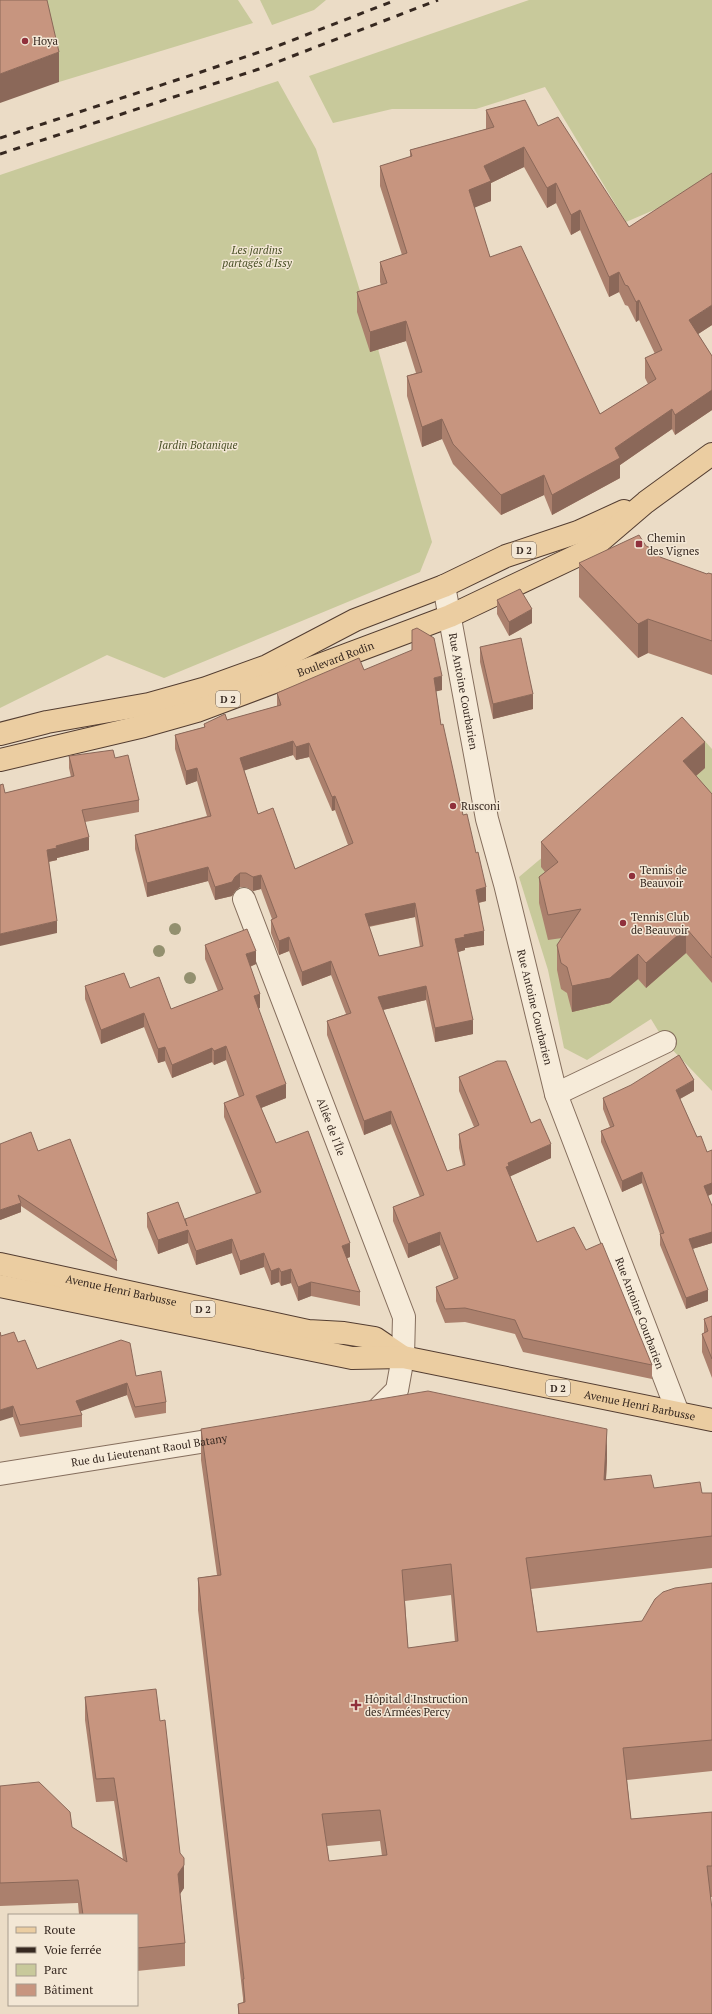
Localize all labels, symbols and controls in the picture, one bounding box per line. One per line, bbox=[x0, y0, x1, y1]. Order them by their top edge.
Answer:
place label: Hoya bbox=[33, 34, 58, 48]
marker: Hoya bbox=[20, 36, 30, 46]
park label: Les jardins partagés d'Issy bbox=[222, 243, 293, 270]
park label: Jardin Botanique bbox=[157, 438, 238, 452]
place label: Chemin des Vignes bbox=[647, 531, 699, 558]
marker: Chemin des Vignes bbox=[634, 539, 644, 549]
road number: D 2 bbox=[512, 542, 536, 558]
street label: Rue Antoine Courbarien bbox=[446, 632, 481, 751]
street label: Boulevard Rodin bbox=[295, 638, 376, 680]
road number: D 2 bbox=[216, 691, 240, 707]
place label: Rusconi bbox=[461, 799, 500, 813]
marker: Rusconi bbox=[448, 801, 458, 811]
place label: Tennis de Beauvoir bbox=[640, 863, 688, 890]
marker: Tennis de Beauvoir bbox=[627, 871, 637, 881]
place label: Tennis Club de Beauvoir bbox=[631, 910, 689, 937]
marker: Tennis Club de Beauvoir bbox=[618, 918, 628, 928]
street label: Rue Antoine Courbarien bbox=[514, 948, 556, 1067]
street label: Allée de l'Île bbox=[314, 1096, 349, 1158]
street label: Rue Antoine Courbarien bbox=[612, 1255, 668, 1371]
street label: Avenue Henri Barbusse bbox=[64, 1271, 178, 1309]
road number: D 2 bbox=[191, 1301, 215, 1317]
road number: D 2 bbox=[546, 1380, 570, 1396]
street label: Avenue Henri Barbusse bbox=[583, 1387, 697, 1424]
street label: Rue du Lieutenant Raoul Batany bbox=[70, 1431, 229, 1470]
place label: Hôpital d'Instruction des Armées Percy bbox=[365, 1692, 468, 1719]
marker: Hôpital d'Instruction des Armées Percy bbox=[350, 1699, 362, 1711]
legend bbox=[8, 1914, 138, 2006]
text: Route bbox=[44, 1922, 75, 1937]
text: Voie ferrée bbox=[44, 1942, 102, 1957]
text: Parc bbox=[44, 1962, 68, 1977]
text: Bâtiment bbox=[44, 1982, 94, 1997]

